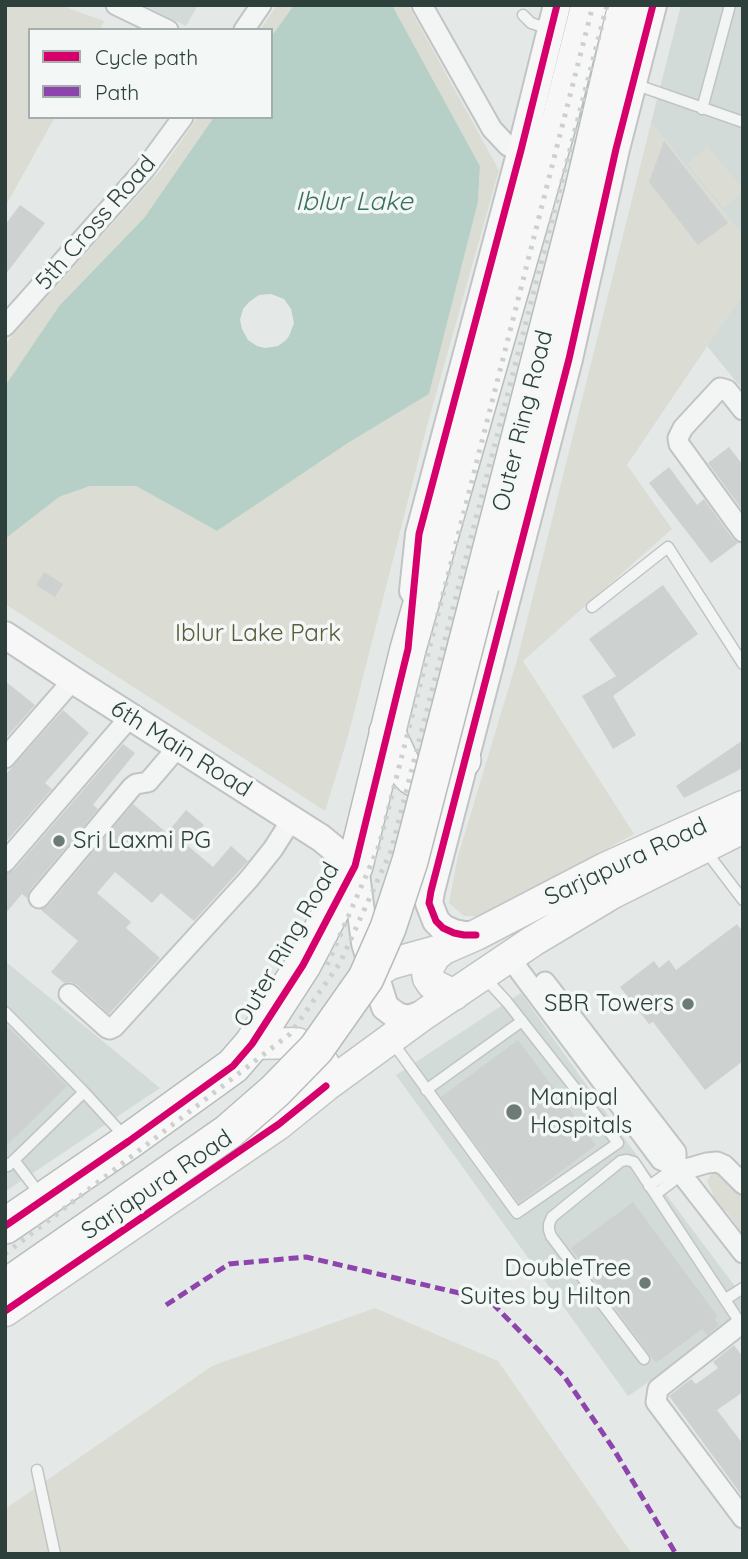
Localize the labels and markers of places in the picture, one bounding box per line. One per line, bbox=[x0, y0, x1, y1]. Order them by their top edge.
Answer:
place label: Sri Laxmi PG bbox=[73, 827, 211, 855]
marker: Sri Laxmi PG bbox=[51, 833, 67, 849]
place label: SBR Towers bbox=[544, 990, 674, 1018]
marker: SBR Towers bbox=[680, 996, 696, 1012]
place label: Manipal Hospitals bbox=[530, 1084, 632, 1140]
marker: Manipal Hospitals bbox=[504, 1102, 524, 1122]
place label: DoubleTree Suites by Hilton bbox=[460, 1255, 631, 1311]
marker: DoubleTree Suites by Hilton bbox=[637, 1275, 653, 1291]

